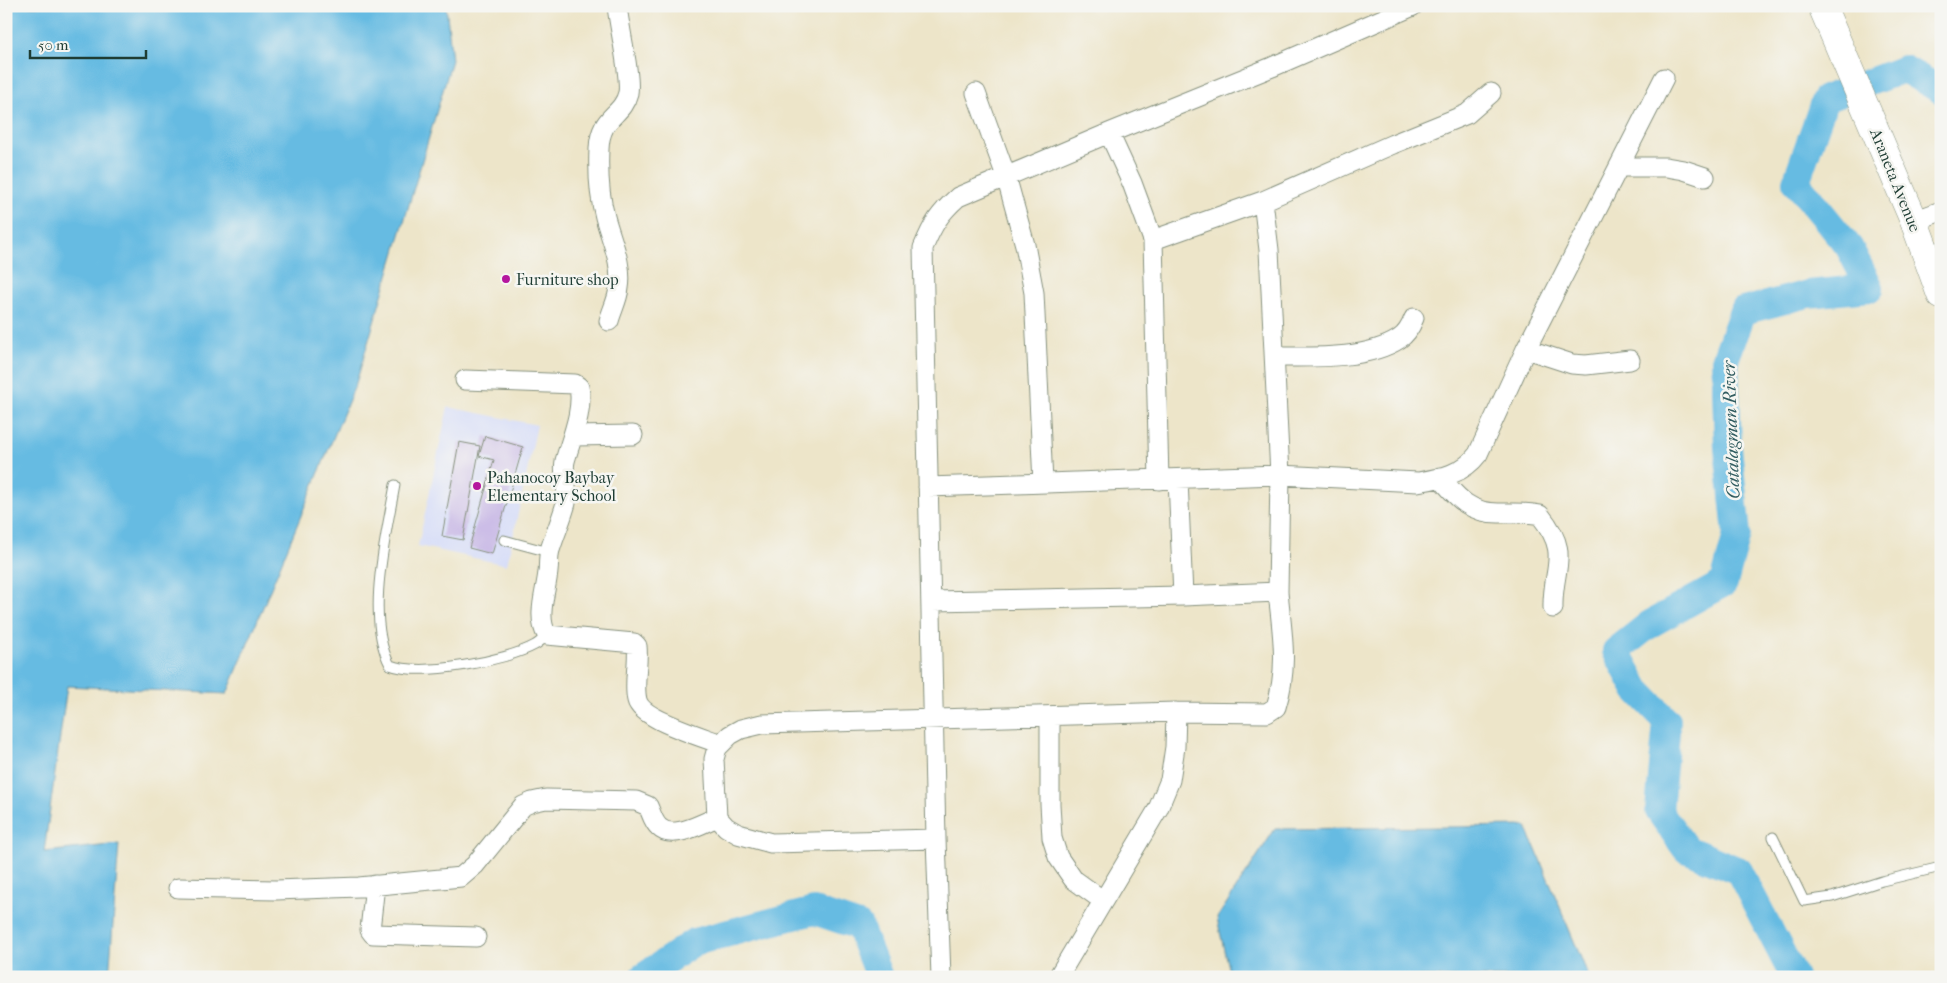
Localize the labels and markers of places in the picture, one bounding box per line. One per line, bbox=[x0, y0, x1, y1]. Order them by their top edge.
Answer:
place label: Furniture shop bbox=[516, 270, 619, 289]
marker: Furniture shop bbox=[500, 273, 512, 285]
place label: Pahanocoy Baybay Elementary School bbox=[487, 468, 616, 505]
marker: Pahanocoy Baybay Elementary School bbox=[471, 480, 483, 492]

